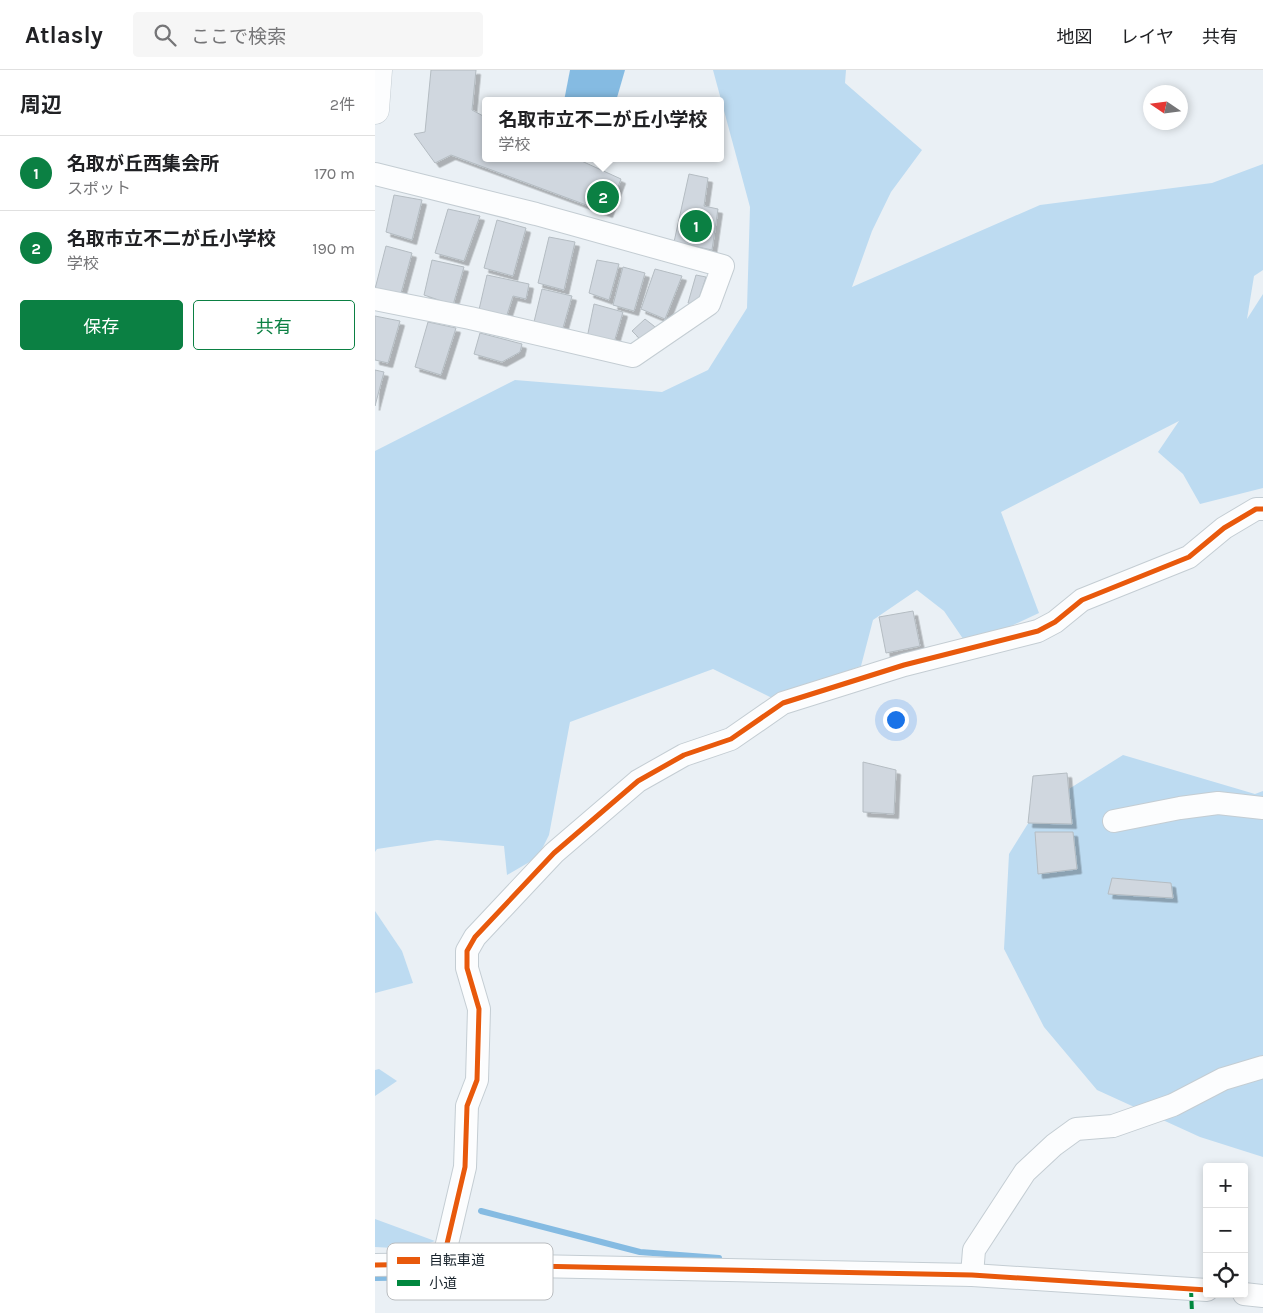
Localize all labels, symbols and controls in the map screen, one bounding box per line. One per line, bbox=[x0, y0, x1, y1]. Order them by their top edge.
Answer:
search box bbox=[133, 12, 483, 57]
text: Atlasly bbox=[25, 21, 103, 49]
icon: search bbox=[151, 21, 179, 49]
text: ここで検索 bbox=[191, 26, 286, 48]
text: 地図 bbox=[1057, 26, 1093, 48]
text: レイヤ bbox=[1121, 26, 1174, 48]
text: 共有 bbox=[1202, 26, 1238, 48]
north arrow bbox=[1143, 85, 1188, 130]
text: 周辺 bbox=[20, 93, 62, 117]
text: 2件 bbox=[330, 95, 355, 114]
popup bbox=[482, 97, 724, 162]
text: 名取市立不二が丘小学校 bbox=[498, 109, 708, 131]
text: 学校 bbox=[498, 135, 531, 154]
text: 名取が丘西集会所 bbox=[67, 153, 219, 175]
text: 1 bbox=[33, 164, 39, 183]
text: 170 m bbox=[314, 164, 355, 183]
pin: 2 bbox=[587, 178, 619, 216]
text: スポット bbox=[67, 179, 131, 198]
pin: 1 bbox=[680, 207, 712, 245]
text: 名取市立不二が丘小学校 bbox=[67, 228, 276, 250]
text: 2 bbox=[31, 239, 41, 258]
text: 190 m bbox=[312, 239, 355, 258]
text: 学校 bbox=[67, 254, 99, 273]
button: 保存 bbox=[20, 300, 183, 350]
button: 共有 bbox=[193, 300, 355, 350]
your location bbox=[883, 707, 909, 733]
map controls bbox=[1203, 1163, 1248, 1298]
button: + bbox=[1203, 1163, 1248, 1208]
button: − bbox=[1203, 1208, 1248, 1253]
legend bbox=[387, 1243, 553, 1300]
text: 自転車道 bbox=[429, 1252, 485, 1269]
button: locate bbox=[1203, 1253, 1248, 1298]
text: 小道 bbox=[429, 1275, 457, 1292]

